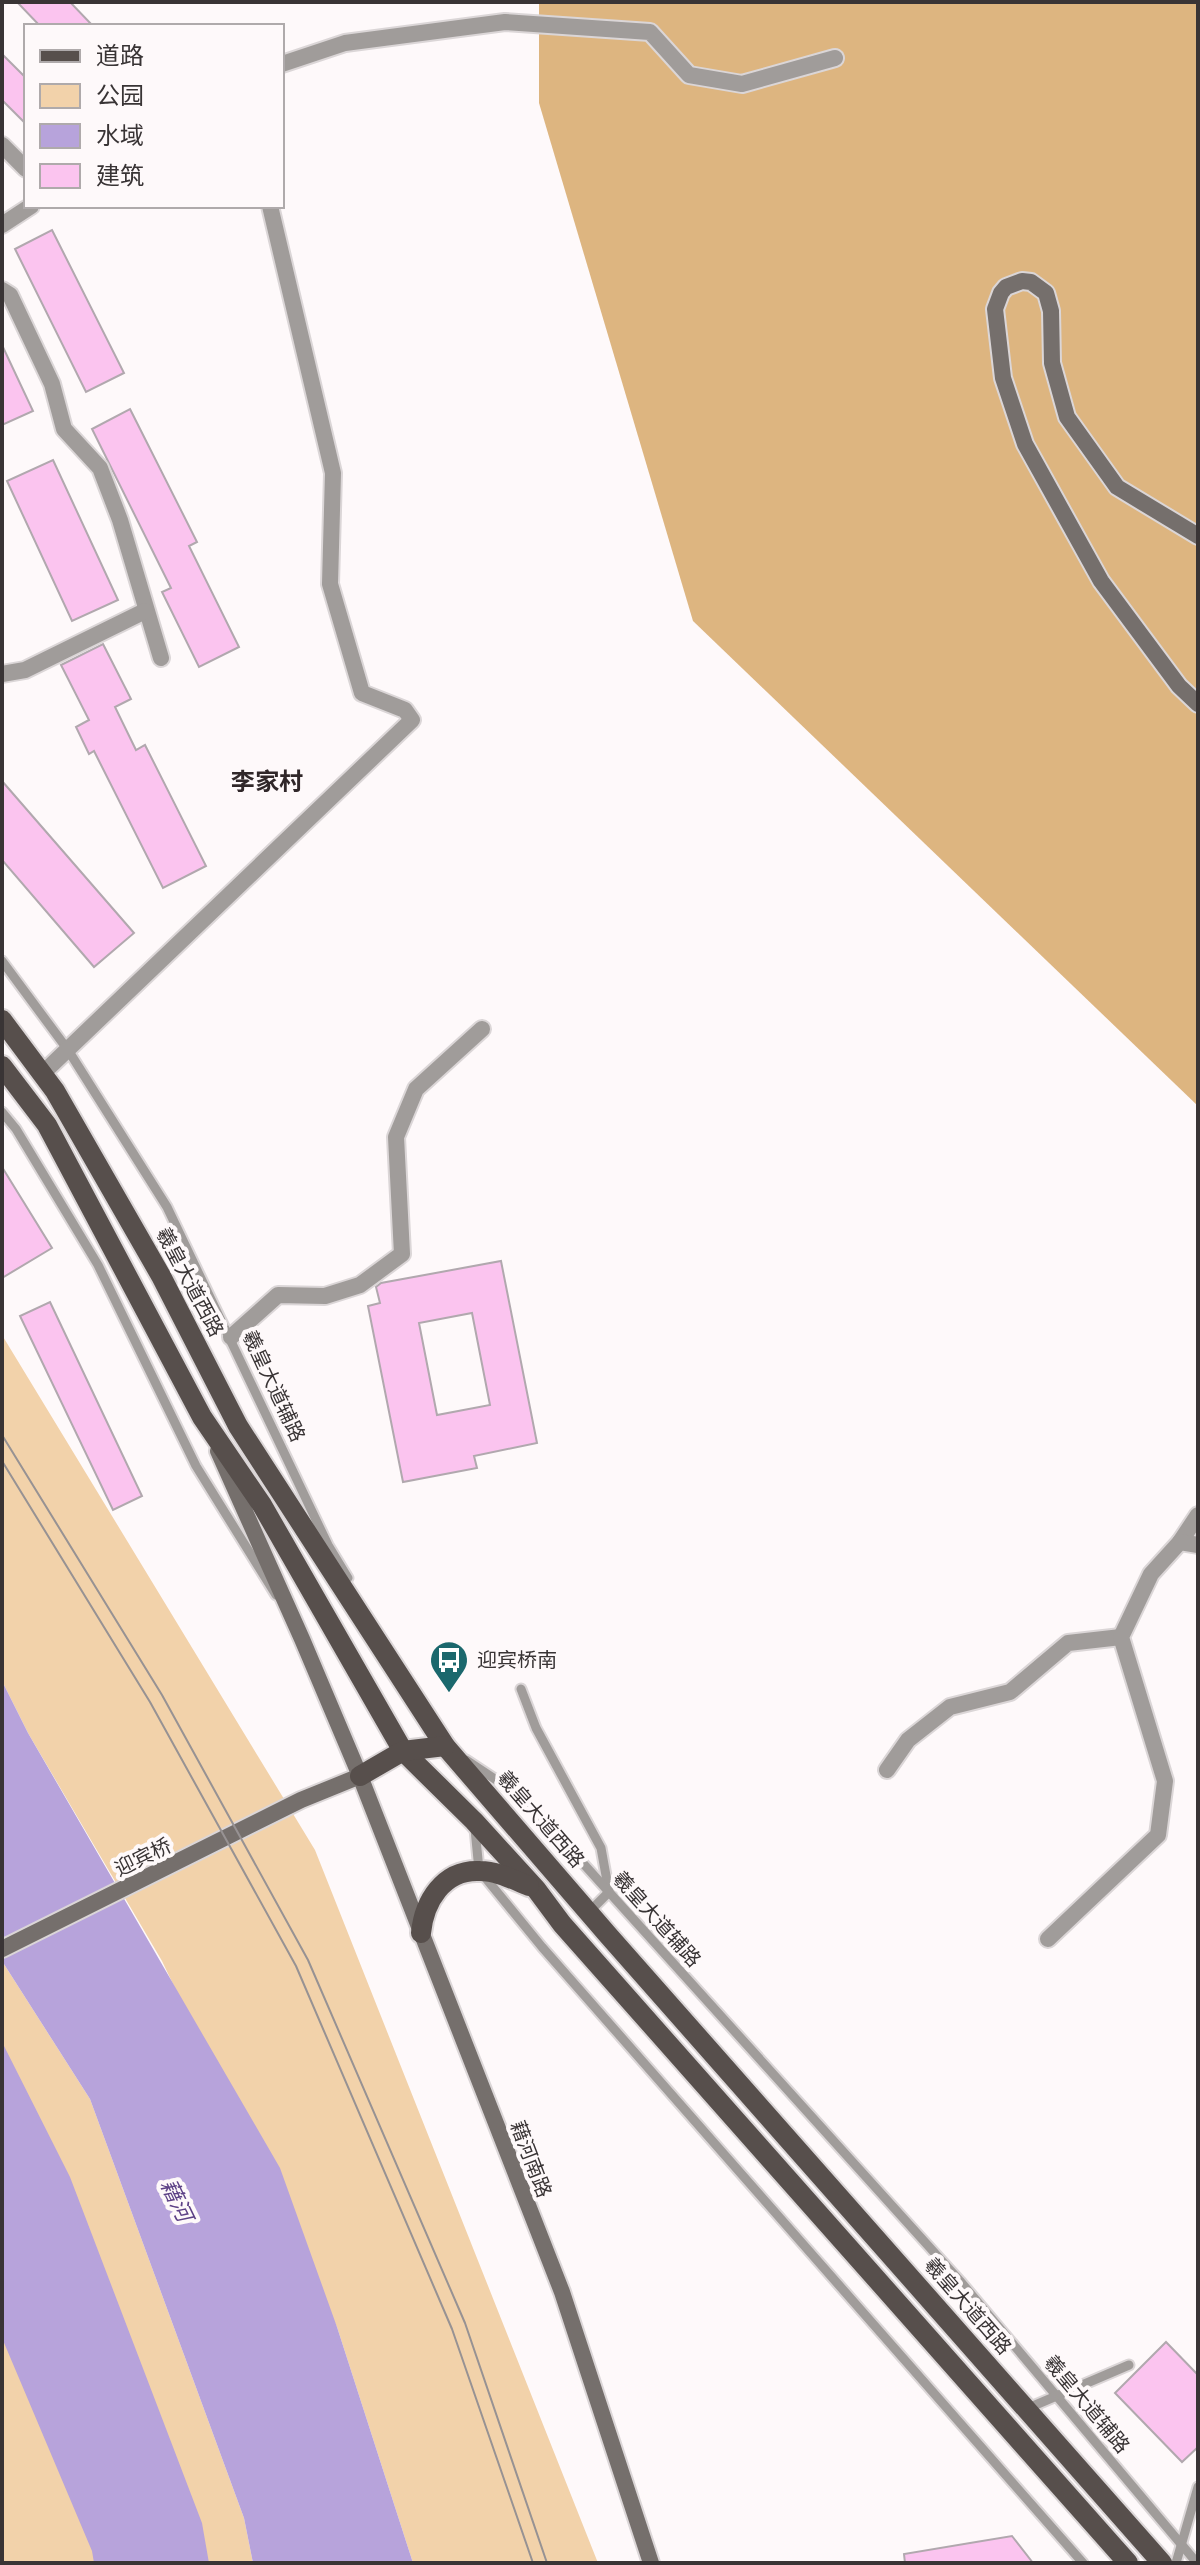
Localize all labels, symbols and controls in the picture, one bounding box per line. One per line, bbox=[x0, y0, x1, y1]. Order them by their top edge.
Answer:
legend bbox=[24, 24, 284, 208]
text: 道路 bbox=[96, 40, 144, 71]
text: 公园 bbox=[96, 80, 144, 111]
text: 水域 bbox=[96, 120, 144, 151]
text: 建筑 bbox=[96, 160, 144, 191]
district label: 李家村 bbox=[231, 766, 303, 797]
street label: 羲皇大道西路 bbox=[151, 1223, 230, 1341]
street label: 羲皇大道辅路 bbox=[238, 1326, 311, 1445]
bus stop icon: 迎宾桥南 bbox=[428, 1639, 470, 1694]
place label: 迎宾桥南 bbox=[477, 1647, 557, 1672]
street label: 羲皇大道西路 bbox=[493, 1765, 590, 1872]
street label: 迎宾桥 bbox=[110, 1832, 175, 1881]
street label: 羲皇大道辅路 bbox=[608, 1866, 707, 1972]
street label: 藉河南路 bbox=[505, 2117, 557, 2201]
water label: 藉河 bbox=[155, 2174, 201, 2229]
street label: 羲皇大道西路 bbox=[920, 2252, 1017, 2359]
street label: 羲皇大道辅路 bbox=[1039, 2350, 1136, 2458]

